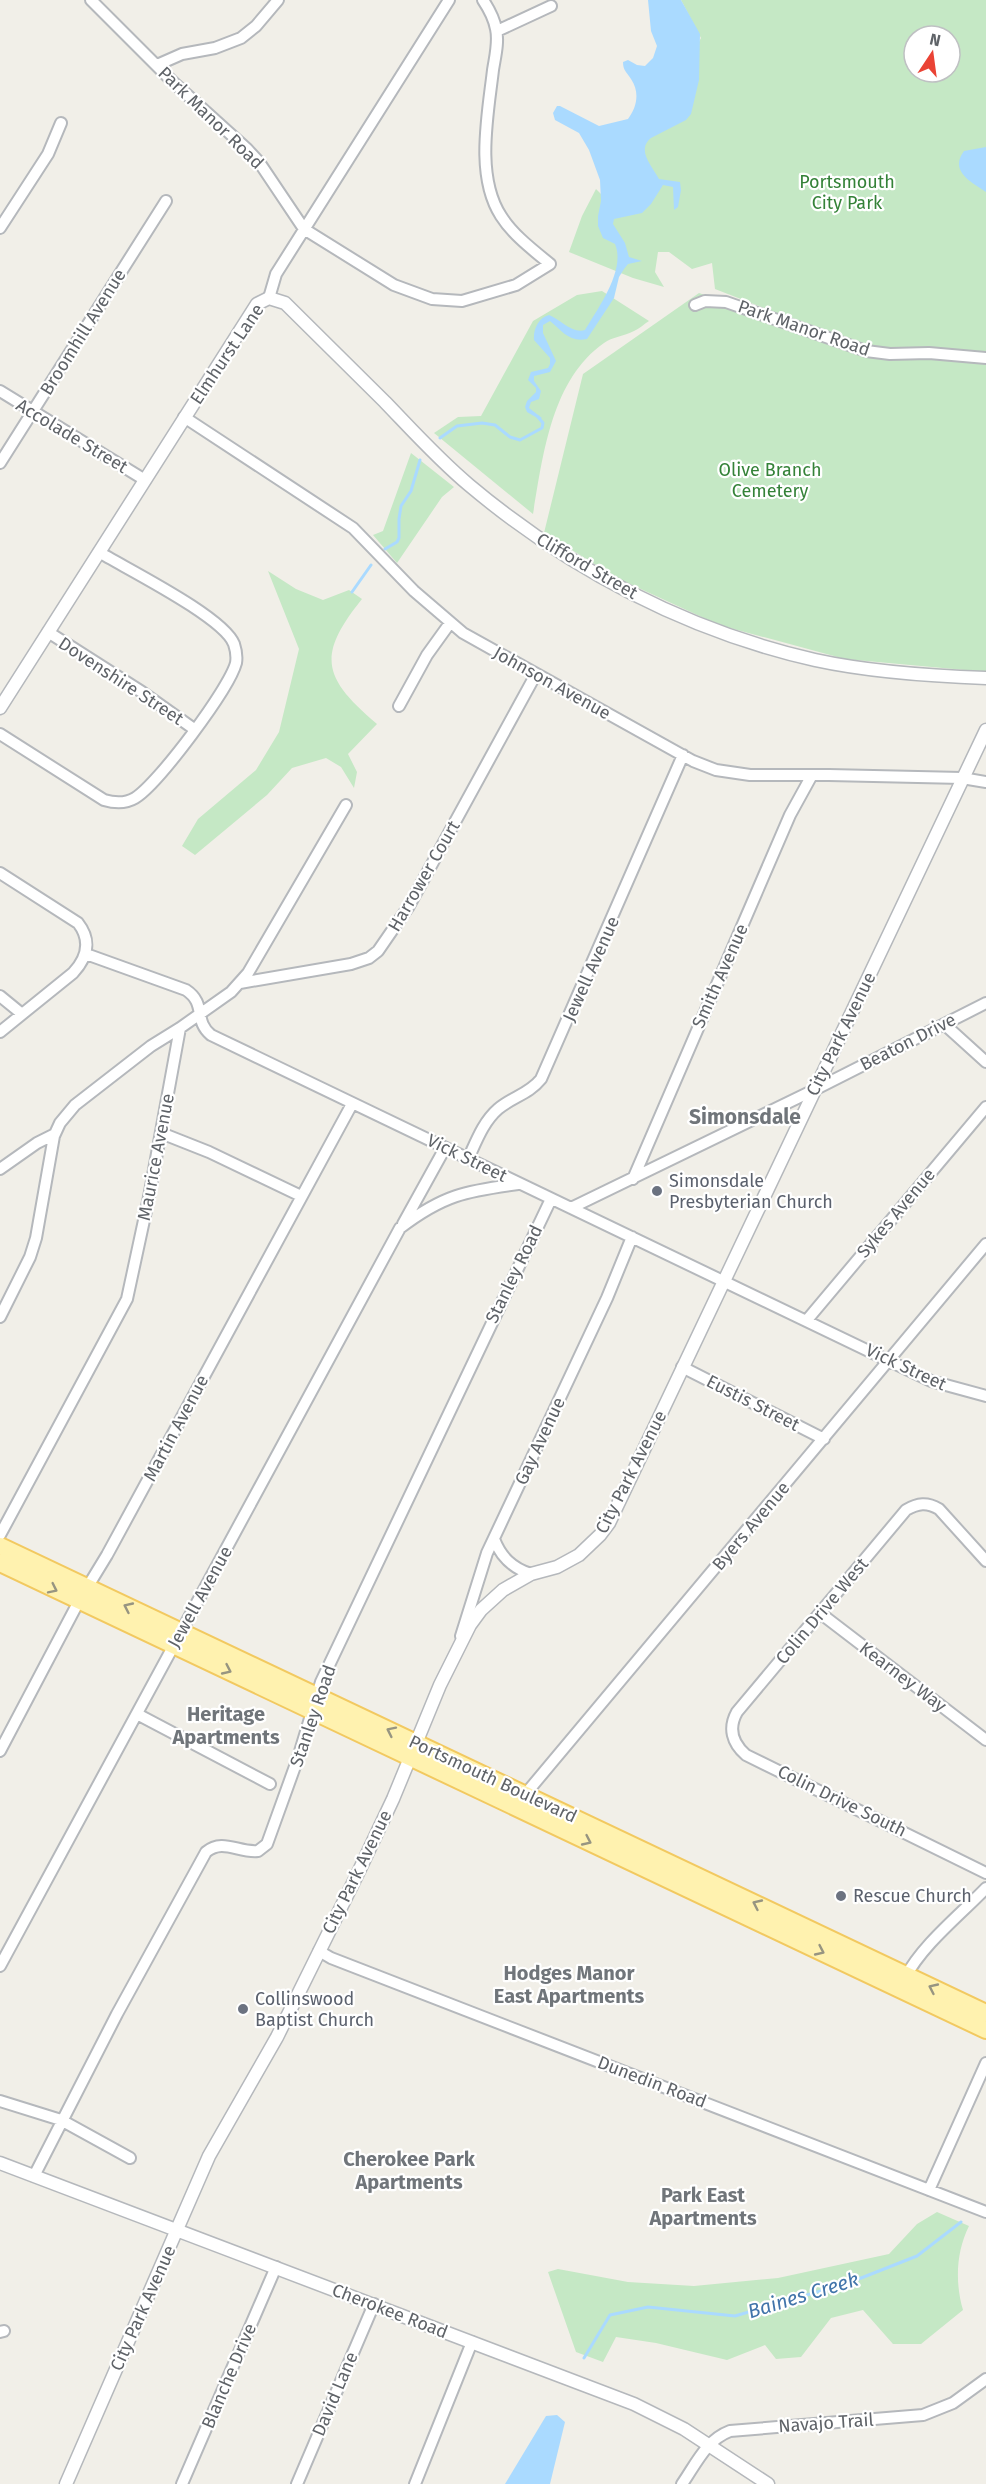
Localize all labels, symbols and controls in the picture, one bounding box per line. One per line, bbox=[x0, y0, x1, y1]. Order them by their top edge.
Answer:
north arrow bbox=[902, 24, 962, 84]
text: N bbox=[928, 29, 943, 50]
street label: Park Manor Road bbox=[154, 62, 268, 174]
park label: Portsmouth City Park bbox=[799, 171, 895, 214]
street label: Broomhill Avenue bbox=[35, 265, 131, 399]
street label: Park Manor Road bbox=[735, 295, 873, 361]
street label: Elmhurst Lane bbox=[185, 300, 269, 408]
street label: Accolade Street bbox=[12, 394, 132, 478]
park label: Olive Branch Cemetery bbox=[719, 459, 821, 502]
street label: Clifford Street bbox=[532, 528, 642, 604]
street label: Dovenshire Street bbox=[54, 632, 188, 730]
street label: Johnson Avenue bbox=[489, 642, 615, 724]
street label: Harrower Court bbox=[383, 816, 465, 935]
street label: Jewell Avenue bbox=[558, 913, 624, 1025]
street label: Smith Avenue bbox=[687, 920, 753, 1032]
street label: City Park Avenue bbox=[801, 968, 881, 1100]
street label: Beaton Drive bbox=[856, 1008, 960, 1076]
street label: Maurice Avenue bbox=[133, 1092, 179, 1222]
district label: Simonsdale bbox=[689, 1104, 801, 1130]
street label: Vick Street bbox=[423, 1129, 511, 1187]
street label: Sykes Avenue bbox=[852, 1164, 940, 1262]
place label: Simonsdale Presbyterian Church bbox=[669, 1170, 833, 1213]
marker: Simonsdale Presbyterian Church bbox=[650, 1184, 664, 1198]
street label: Stanley Road bbox=[481, 1221, 547, 1327]
street label: Vick Street bbox=[862, 1339, 950, 1395]
street label: Eustis Street bbox=[703, 1370, 804, 1436]
street label: Martin Avenue bbox=[139, 1371, 213, 1485]
street label: Gay Avenue bbox=[510, 1394, 570, 1488]
street label: City Park Avenue bbox=[591, 1407, 671, 1537]
street label: Byers Avenue bbox=[707, 1477, 795, 1575]
street label: Jewell Avenue bbox=[163, 1542, 237, 1652]
street label: Colin Drive West bbox=[771, 1553, 873, 1669]
one-way arrow bbox=[46, 1581, 57, 1593]
one-way arrow bbox=[124, 1603, 135, 1615]
street label: Kearney Way bbox=[855, 1637, 951, 1717]
street label: Stanley Road bbox=[285, 1662, 341, 1770]
one-way arrow bbox=[220, 1663, 231, 1675]
district label: Heritage Apartments bbox=[171, 1702, 280, 1749]
one-way arrow bbox=[386, 1726, 397, 1738]
street label: Portsmouth Boulevard bbox=[405, 1730, 581, 1828]
street label: Colin Drive South bbox=[774, 1760, 910, 1842]
street label: City Park Avenue bbox=[317, 1806, 397, 1938]
one-way arrow bbox=[580, 1833, 591, 1845]
place label: Rescue Church bbox=[853, 1885, 972, 1907]
marker: Rescue Church bbox=[834, 1889, 848, 1903]
one-way arrow bbox=[752, 1900, 763, 1912]
one-way arrow bbox=[813, 1944, 824, 1956]
district label: Hodges Manor East Apartments bbox=[494, 1961, 644, 2008]
one-way arrow bbox=[929, 1983, 940, 1995]
place label: Collinswood Baptist Church bbox=[255, 1988, 374, 2031]
marker: Collinswood Baptist Church bbox=[236, 2002, 250, 2016]
street label: Dunedin Road bbox=[594, 2051, 710, 2113]
district label: Cherokee Park Apartments bbox=[343, 2147, 476, 2194]
district label: Park East Apartments bbox=[648, 2183, 757, 2230]
street label: City Park Avenue bbox=[105, 2242, 181, 2374]
water label: Baines Creek bbox=[745, 2267, 861, 2323]
street label: Cherokee Road bbox=[329, 2279, 451, 2343]
street label: Blanche Drive bbox=[197, 2320, 261, 2432]
street label: David Lane bbox=[307, 2349, 363, 2439]
street label: Navajo Trail bbox=[778, 2409, 874, 2437]

